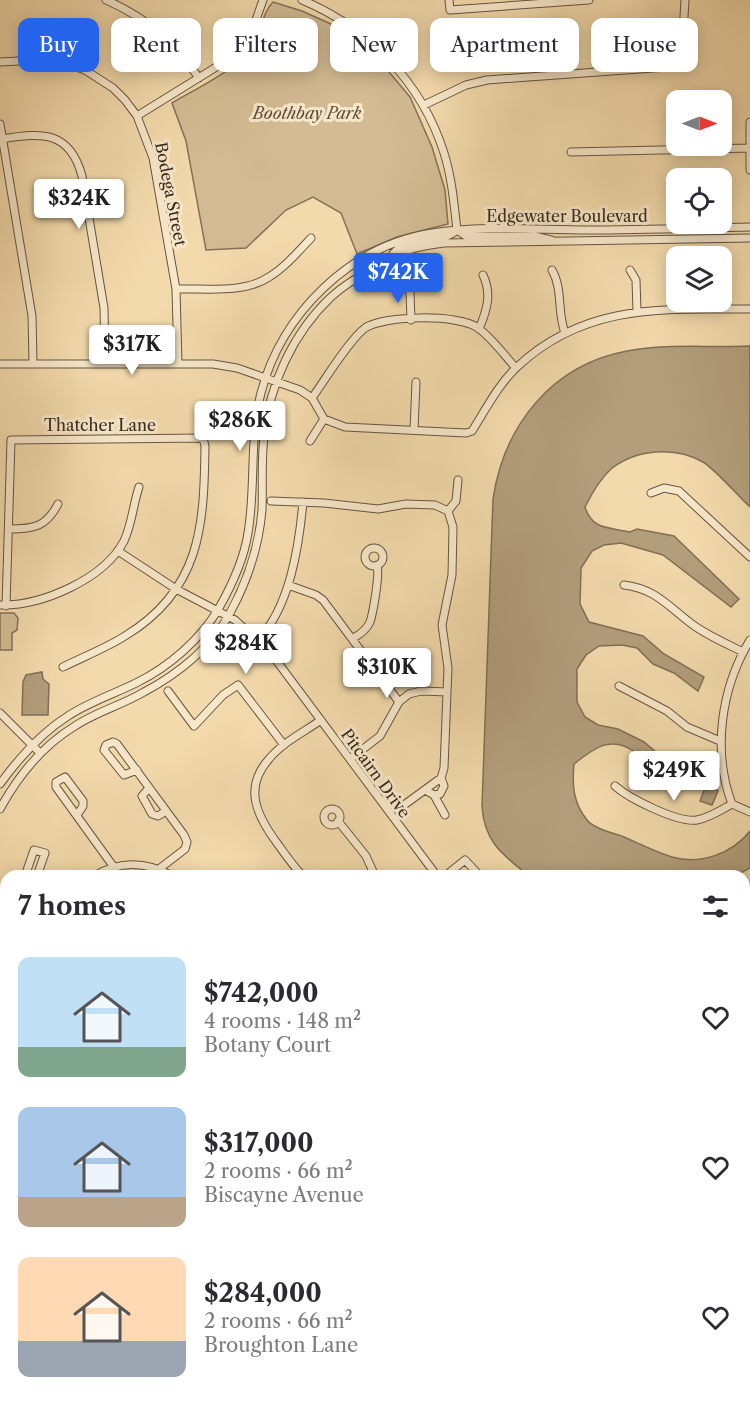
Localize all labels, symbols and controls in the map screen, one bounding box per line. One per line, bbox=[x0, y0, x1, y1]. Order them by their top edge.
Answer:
chip: Buy bbox=[18, 18, 99, 72]
chip: Rent bbox=[111, 18, 201, 72]
chip: Filters bbox=[213, 18, 318, 72]
chip: New bbox=[330, 18, 418, 72]
chip: Apartment bbox=[430, 18, 579, 72]
chip: House bbox=[591, 18, 698, 72]
north arrow bbox=[666, 90, 732, 156]
map controls bbox=[666, 90, 732, 312]
park label: Boothbay Park bbox=[251, 103, 362, 123]
street label: Bodega Street bbox=[151, 140, 191, 248]
button: locate bbox=[666, 168, 732, 234]
pin: $324K bbox=[37, 179, 121, 230]
text: $324K bbox=[48, 186, 110, 210]
street label: Edgewater Boulevard bbox=[486, 206, 648, 226]
button: layers bbox=[666, 246, 732, 312]
pin: $742K bbox=[356, 253, 440, 304]
text: $742K bbox=[368, 260, 428, 284]
pin: $317K bbox=[90, 325, 174, 376]
text: $317K bbox=[103, 332, 161, 356]
pin: $286K bbox=[198, 401, 282, 452]
text: $286K bbox=[208, 408, 272, 432]
street label: Thatcher Lane bbox=[44, 415, 156, 435]
pin: $284K bbox=[204, 624, 288, 675]
text: $284K bbox=[214, 631, 278, 655]
pin: $310K bbox=[345, 648, 429, 699]
text: $310K bbox=[357, 655, 417, 679]
street label: Pitcairn Drive bbox=[337, 724, 415, 822]
pin: $249K bbox=[632, 751, 716, 802]
text: $249K bbox=[643, 758, 705, 782]
text: 7 homes bbox=[18, 890, 126, 922]
icon: filters bbox=[699, 890, 732, 923]
text: $742,000 bbox=[204, 977, 319, 1009]
icon: home bbox=[66, 981, 138, 1053]
icon: heart bbox=[699, 1001, 732, 1034]
text: 4 rooms · 148 m² bbox=[204, 1009, 361, 1033]
text: Botany Court bbox=[204, 1033, 331, 1057]
text: $317,000 bbox=[204, 1127, 314, 1159]
icon: home bbox=[66, 1131, 138, 1203]
icon: heart bbox=[699, 1151, 732, 1184]
text: 2 rooms · 66 m² bbox=[204, 1159, 353, 1183]
text: Biscayne Avenue bbox=[204, 1183, 364, 1207]
text: $284,000 bbox=[204, 1277, 322, 1309]
icon: home bbox=[66, 1281, 138, 1353]
icon: heart bbox=[699, 1301, 732, 1334]
text: 2 rooms · 66 m² bbox=[204, 1309, 353, 1333]
text: Broughton Lane bbox=[204, 1333, 358, 1357]

